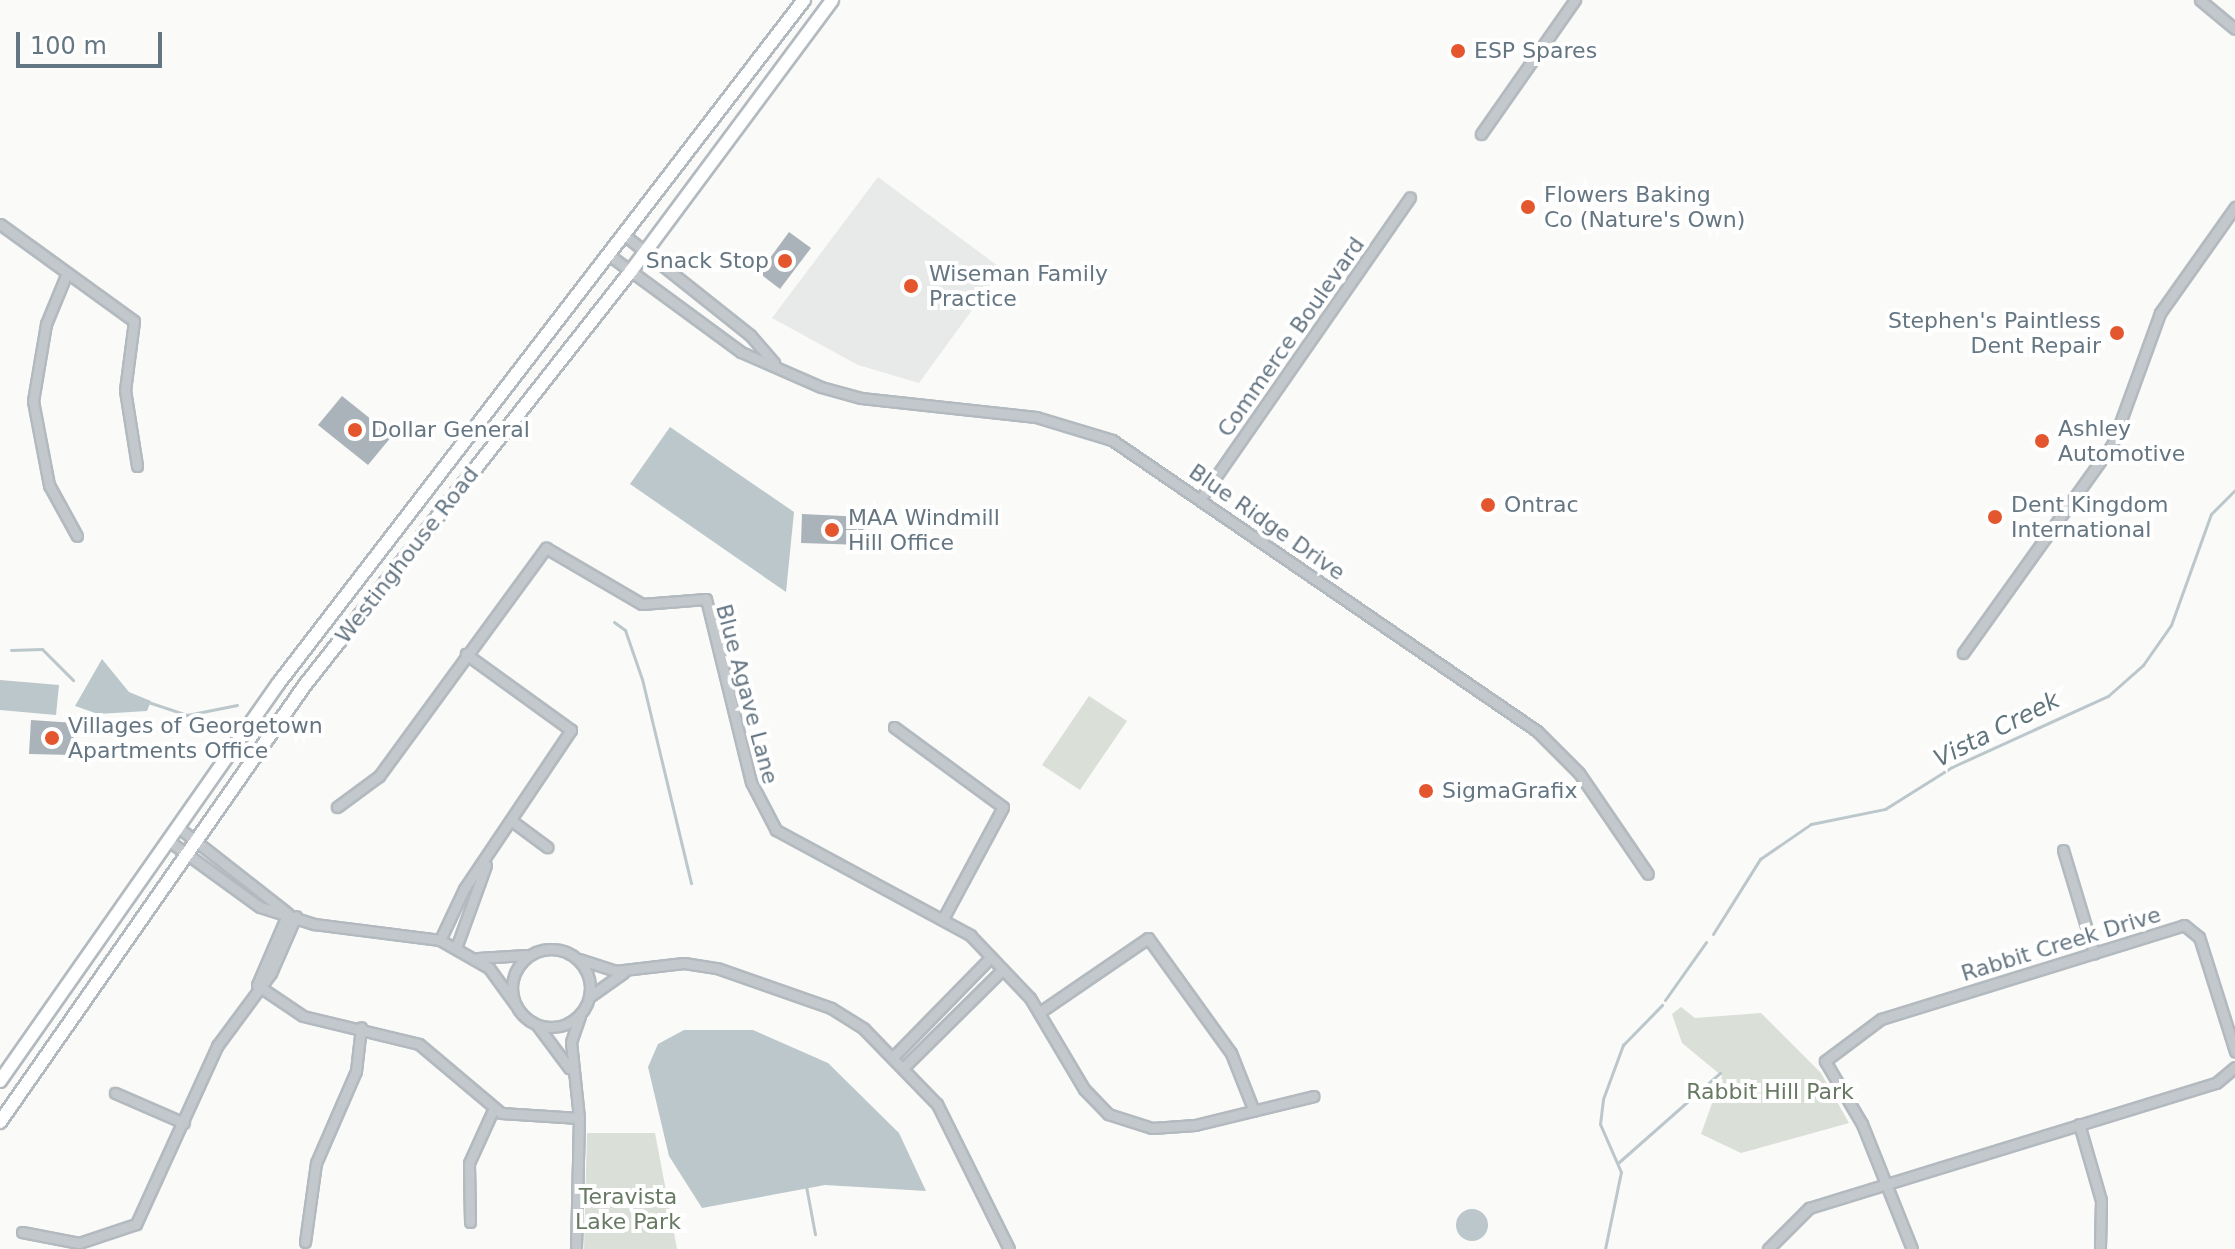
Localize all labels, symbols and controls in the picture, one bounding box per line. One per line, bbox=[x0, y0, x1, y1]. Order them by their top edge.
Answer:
scale bar bbox=[20, 16, 166, 66]
text: 100 m bbox=[30, 32, 107, 60]
place label: ESP Spares bbox=[1474, 38, 1597, 64]
marker: ESP Spares bbox=[1449, 42, 1467, 60]
place label: Flowers Baking Co (Nature's Own) bbox=[1544, 181, 1745, 232]
marker: Flowers Baking Co (Nature's Own) bbox=[1519, 198, 1537, 216]
street label: Commerce Boulevard bbox=[1212, 232, 1370, 442]
place label: Snack Stop bbox=[646, 248, 769, 274]
marker: Snack Stop bbox=[776, 252, 794, 270]
place label: Wiseman Family Practice bbox=[929, 260, 1108, 312]
marker: Wiseman Family Practice bbox=[900, 275, 922, 297]
place label: Stephen's Paintless Dent Repair bbox=[1888, 307, 2101, 358]
marker: Stephen's Paintless Dent Repair bbox=[2108, 324, 2126, 342]
place label: Ashley Automotive bbox=[2058, 415, 2185, 466]
place label: Dollar General bbox=[371, 417, 530, 443]
marker: Dollar General bbox=[346, 421, 364, 439]
marker: Ashley Automotive bbox=[2033, 432, 2051, 450]
street label: Blue Ridge Drive bbox=[1184, 458, 1350, 586]
street label: Westinghouse Road bbox=[330, 462, 484, 648]
place label: Dent Kingdom International bbox=[2011, 491, 2168, 542]
place label: Ontrac bbox=[1504, 492, 1579, 518]
marker: Ontrac bbox=[1479, 496, 1497, 514]
place label: MAA Windmill Hill Office bbox=[848, 504, 1000, 556]
marker: Dent Kingdom International bbox=[1986, 508, 2004, 526]
marker: MAA Windmill Hill Office bbox=[823, 521, 841, 539]
street label: Blue Agave Lane bbox=[710, 601, 784, 787]
water label: Vista Creek bbox=[1929, 686, 2065, 774]
place label: Villages of Georgetown Apartments Office bbox=[68, 712, 323, 764]
marker: Villages of Georgetown Apartments Office bbox=[43, 729, 61, 747]
place label: SigmaGrafix bbox=[1442, 778, 1577, 804]
marker: SigmaGrafix bbox=[1417, 782, 1435, 800]
street label: Rabbit Creek Drive bbox=[1958, 901, 2164, 987]
park label: Rabbit Hill Park bbox=[1686, 1079, 1854, 1105]
park label: Teravista Lake Park bbox=[575, 1183, 681, 1234]

